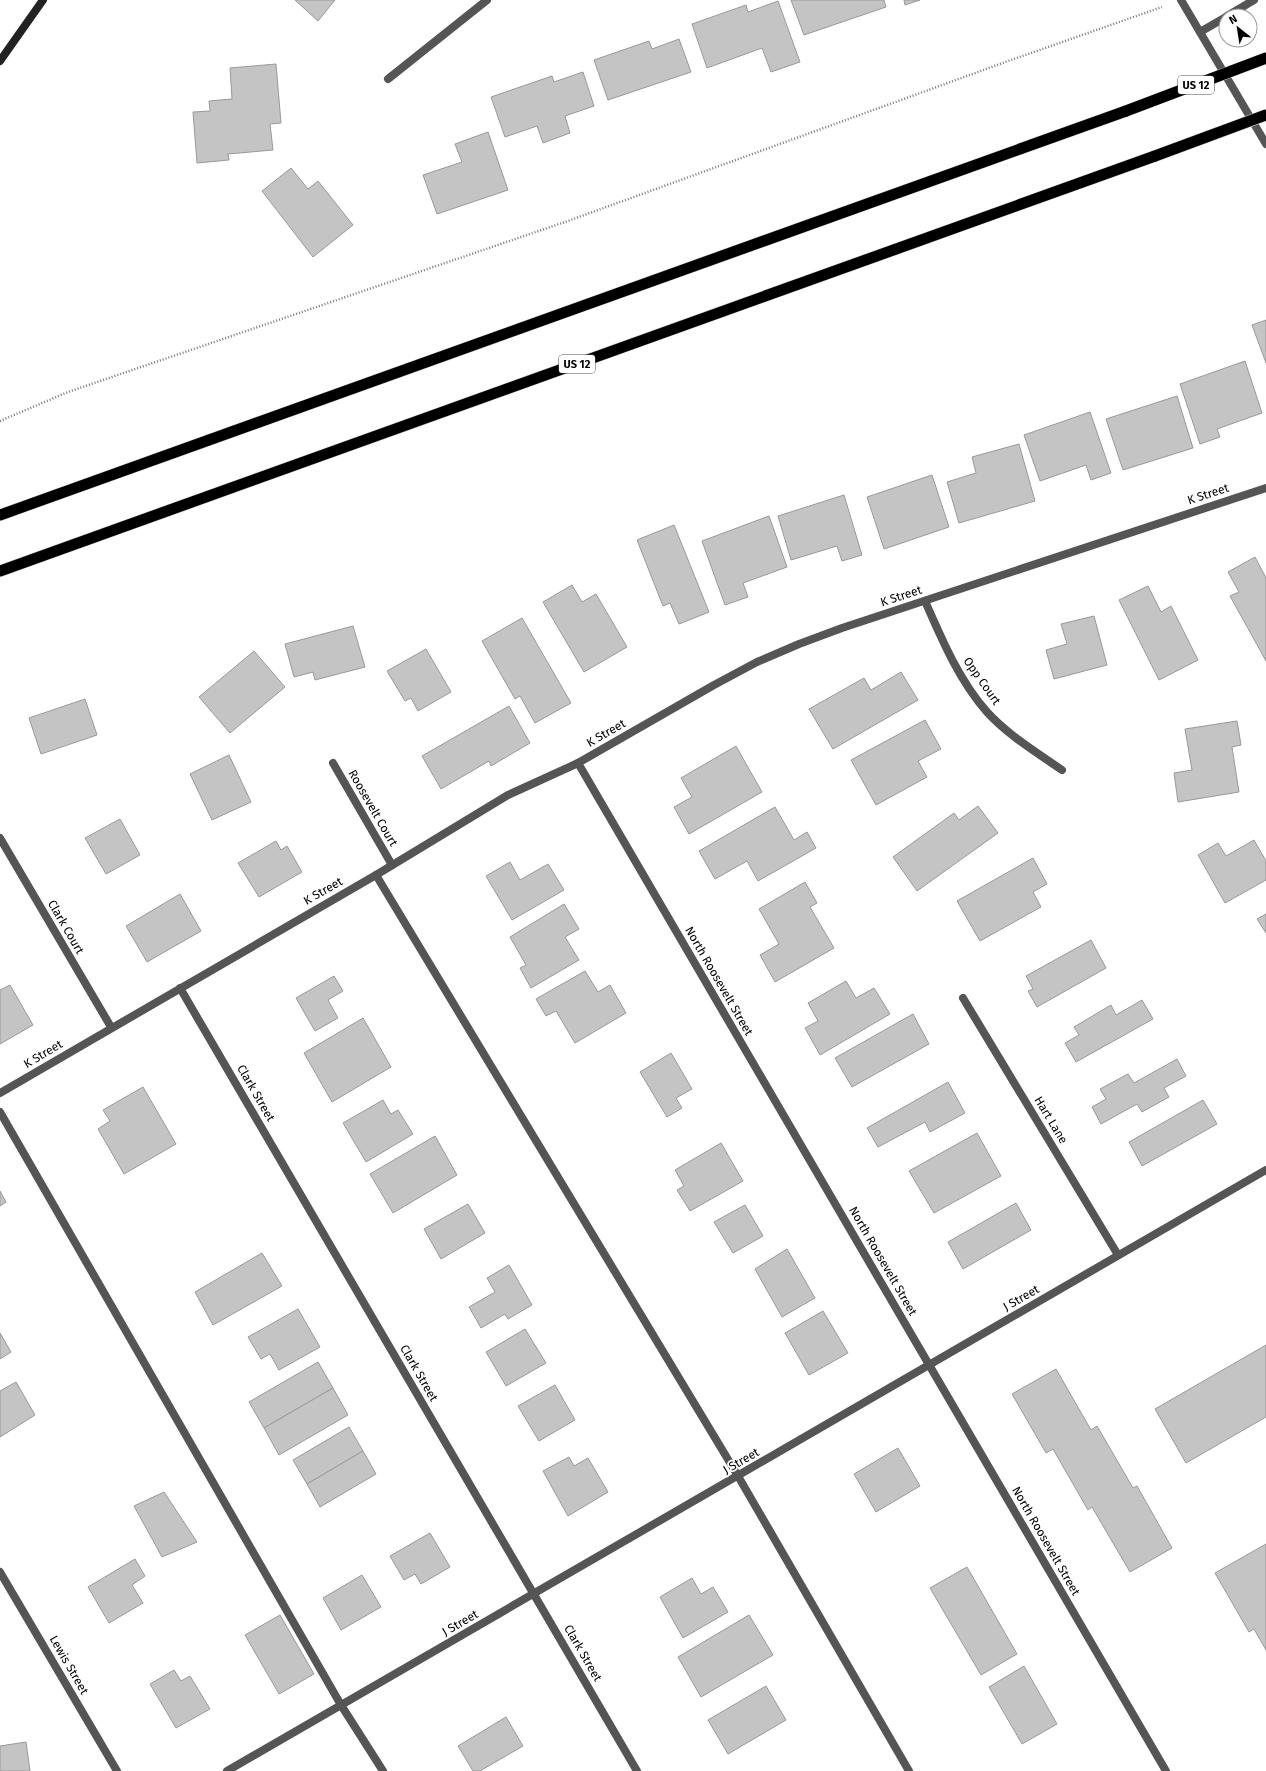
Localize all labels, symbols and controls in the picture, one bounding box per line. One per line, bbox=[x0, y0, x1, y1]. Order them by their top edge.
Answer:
north arrow bbox=[1218, 8, 1258, 48]
text: N bbox=[1227, 12, 1240, 27]
road number: US 12 bbox=[1178, 76, 1214, 94]
road number: US 12 bbox=[559, 355, 595, 373]
street label: K Street bbox=[1185, 481, 1231, 507]
street label: K Street bbox=[878, 583, 924, 609]
street label: Opp Court bbox=[960, 654, 1004, 708]
street label: K Street bbox=[584, 716, 629, 750]
street label: Roosevelt Court bbox=[345, 767, 401, 849]
street label: K Street bbox=[301, 874, 346, 908]
street label: Clark Court bbox=[45, 898, 87, 957]
street label: North Roosevelt Street bbox=[682, 924, 756, 1039]
street label: K Street bbox=[21, 1037, 66, 1071]
street label: Clark Street bbox=[234, 1062, 278, 1124]
street label: Hart Lane bbox=[1031, 1094, 1071, 1146]
street label: North Roosevelt Street bbox=[846, 1204, 920, 1319]
street label: J Street bbox=[1000, 1282, 1042, 1314]
street label: Clark Street bbox=[397, 1342, 441, 1404]
street label: J Street bbox=[720, 1445, 762, 1477]
street label: North Roosevelt Street bbox=[1009, 1484, 1083, 1599]
street label: J Street bbox=[439, 1607, 481, 1639]
street label: Clark Street bbox=[561, 1622, 605, 1684]
street label: Lewis Street bbox=[47, 1633, 92, 1697]

